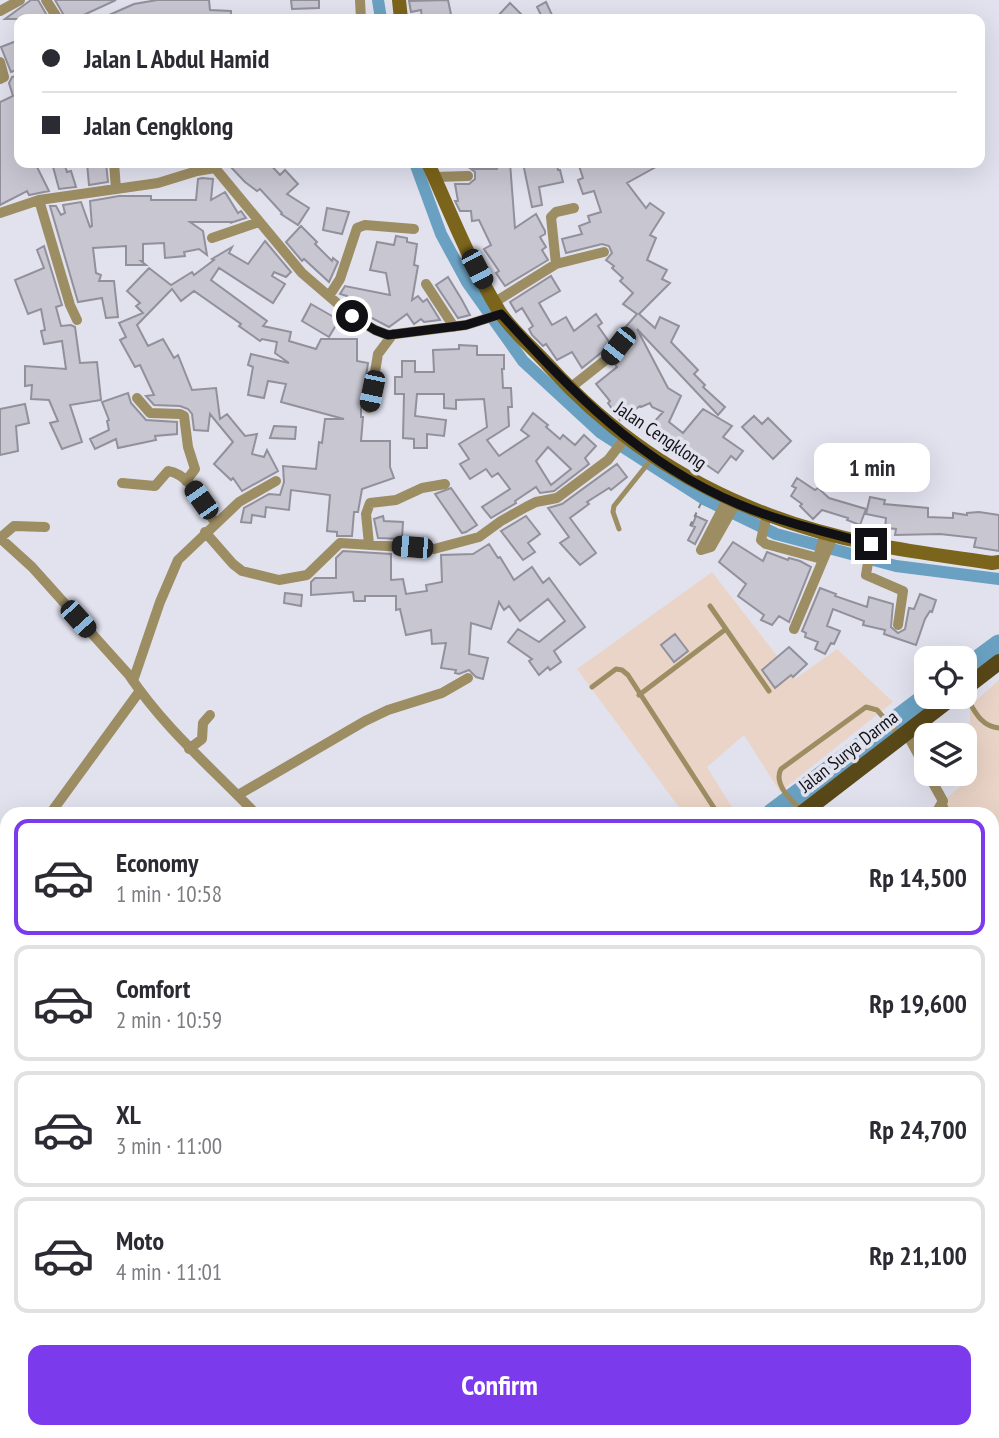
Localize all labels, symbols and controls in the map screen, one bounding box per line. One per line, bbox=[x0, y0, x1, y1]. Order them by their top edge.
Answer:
text: Jalan L Abdul Hamid bbox=[84, 42, 269, 75]
text: Jalan Cengklong bbox=[84, 109, 233, 142]
car bbox=[458, 246, 497, 292]
route start bbox=[336, 300, 368, 332]
car bbox=[597, 323, 640, 369]
car bbox=[358, 368, 387, 414]
street label: Jalan Cengklong bbox=[610, 395, 712, 475]
callout: 1 min bbox=[813, 442, 929, 491]
text: 1 min bbox=[849, 453, 895, 482]
car bbox=[181, 477, 222, 523]
route end bbox=[855, 528, 887, 560]
car bbox=[391, 535, 434, 559]
car bbox=[57, 596, 100, 642]
map controls bbox=[914, 646, 977, 786]
button: locate bbox=[914, 646, 977, 709]
street label: Jalan Surya Darma bbox=[793, 705, 903, 798]
button: layers bbox=[914, 723, 977, 786]
icon: car bbox=[32, 846, 95, 909]
text: Economy bbox=[116, 846, 198, 879]
text: Rp 14,500 bbox=[869, 861, 967, 894]
text: 1 min · 10:58 bbox=[116, 879, 222, 908]
icon: car bbox=[32, 972, 95, 1035]
text: Comfort bbox=[116, 972, 190, 1005]
text: Rp 19,600 bbox=[869, 987, 967, 1020]
text: 2 min · 10:59 bbox=[116, 1005, 222, 1034]
icon: car bbox=[32, 1098, 95, 1161]
text: XL bbox=[116, 1098, 141, 1131]
text: Rp 24,700 bbox=[869, 1113, 967, 1146]
text: 3 min · 11:00 bbox=[116, 1131, 222, 1160]
icon: car bbox=[32, 1224, 95, 1287]
text: Moto bbox=[116, 1224, 164, 1257]
text: Rp 21,100 bbox=[869, 1239, 967, 1272]
text: 4 min · 11:01 bbox=[116, 1257, 222, 1286]
button: Confirm bbox=[28, 1345, 971, 1425]

